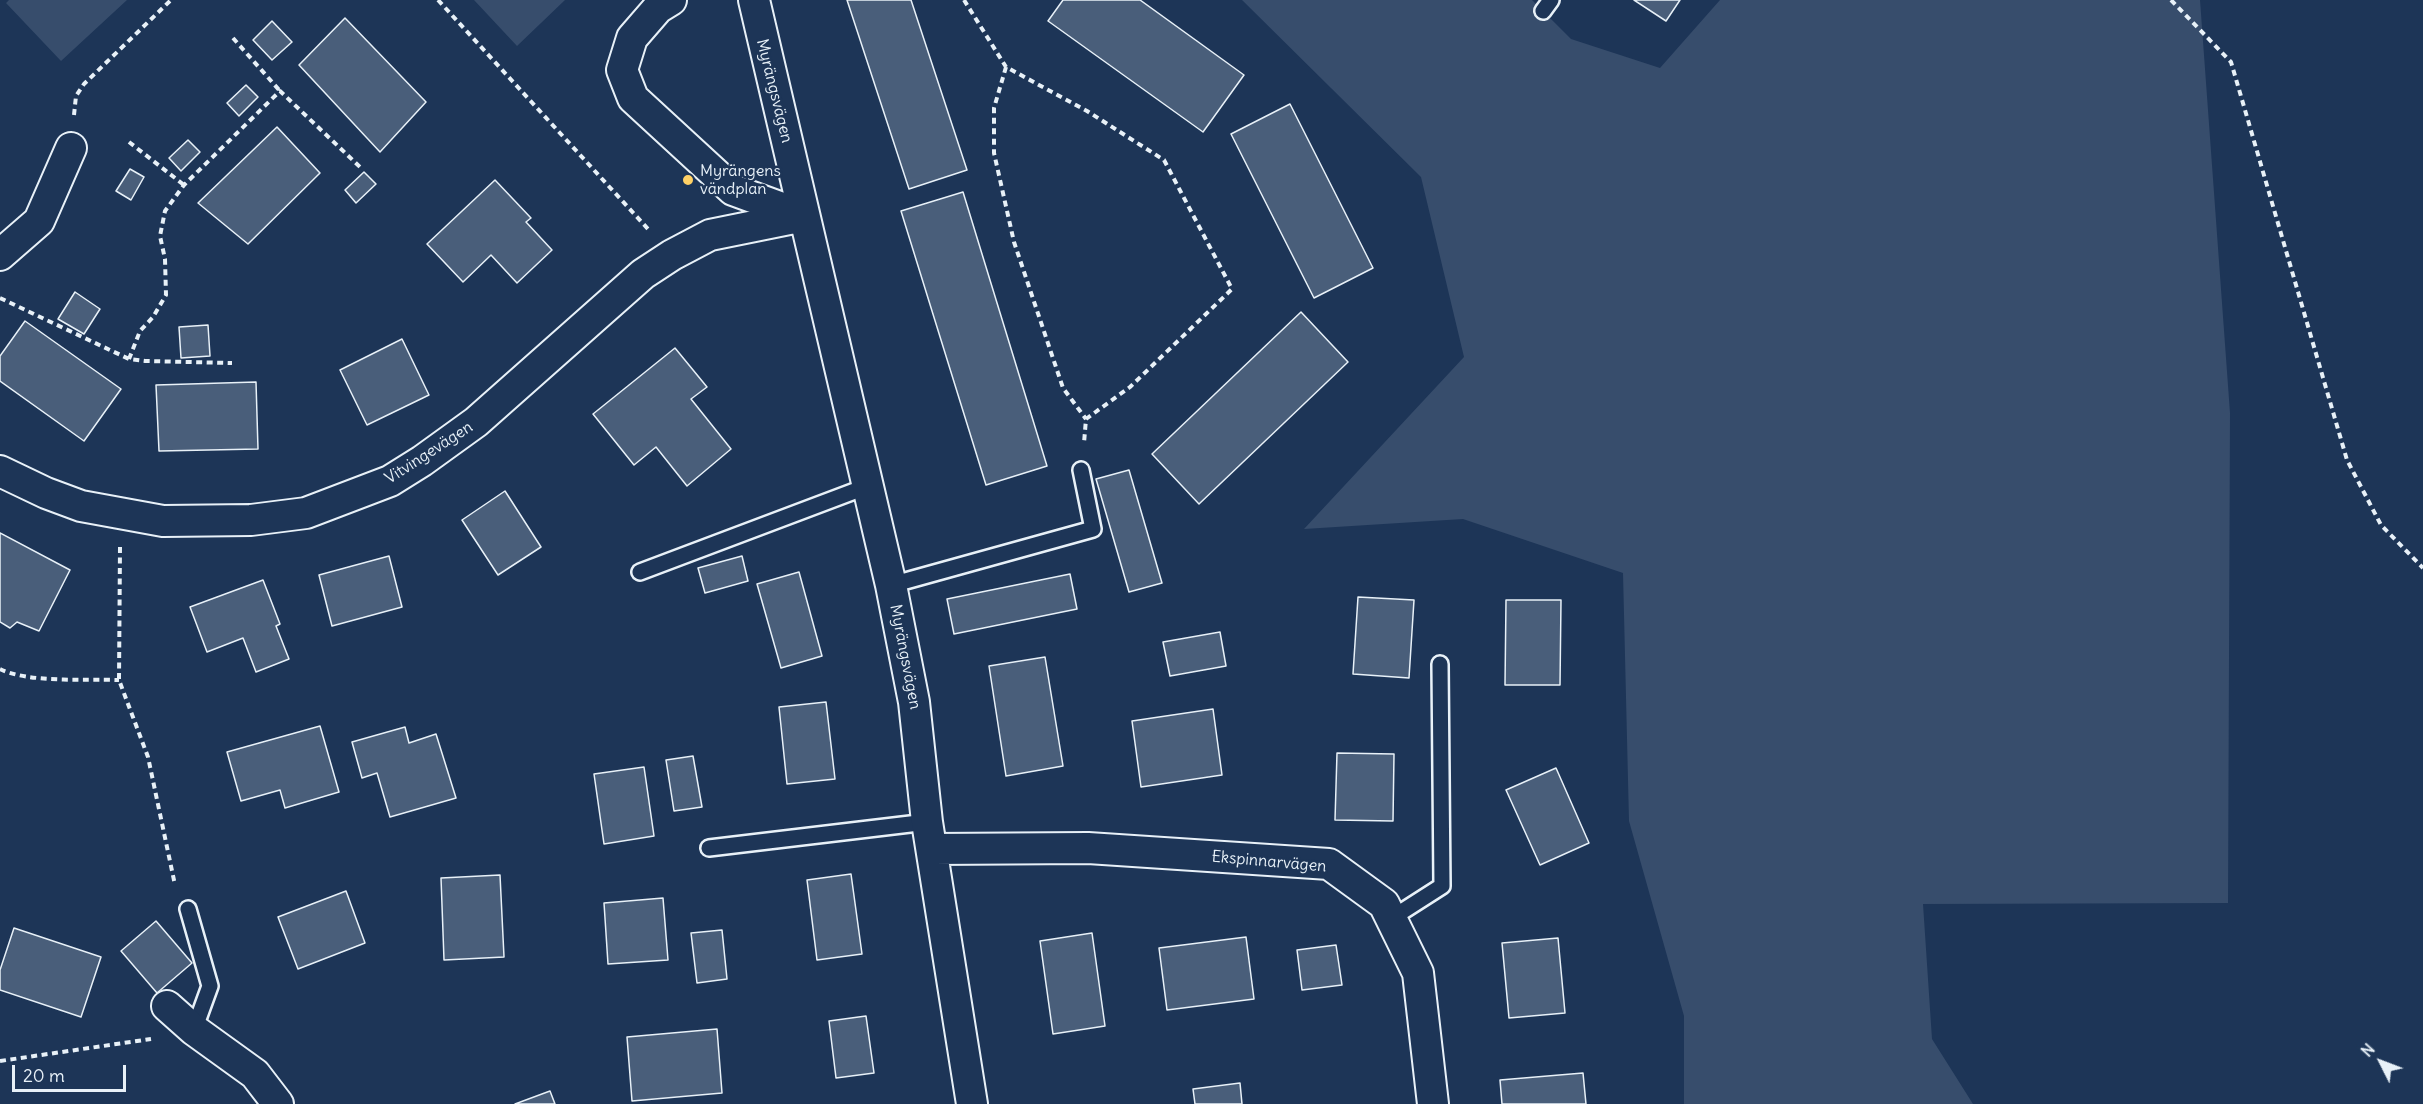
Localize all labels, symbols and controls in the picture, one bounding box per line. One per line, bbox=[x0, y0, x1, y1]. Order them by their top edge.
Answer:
street label: Myrängsvägen bbox=[752, 37, 796, 145]
place label: Myrängens vändplan bbox=[700, 161, 781, 199]
marker: Myrängens vändplan bbox=[681, 173, 695, 187]
street label: Vitvingevägen bbox=[382, 418, 476, 488]
street label: Myrängsvägen bbox=[885, 603, 925, 711]
street label: Ekspinnarvägen bbox=[1211, 847, 1327, 877]
north arrow bbox=[2351, 1032, 2411, 1092]
text: N bbox=[2356, 1039, 2379, 1061]
scale bar bbox=[15, 1053, 129, 1091]
text: 20 m bbox=[23, 1064, 65, 1087]

